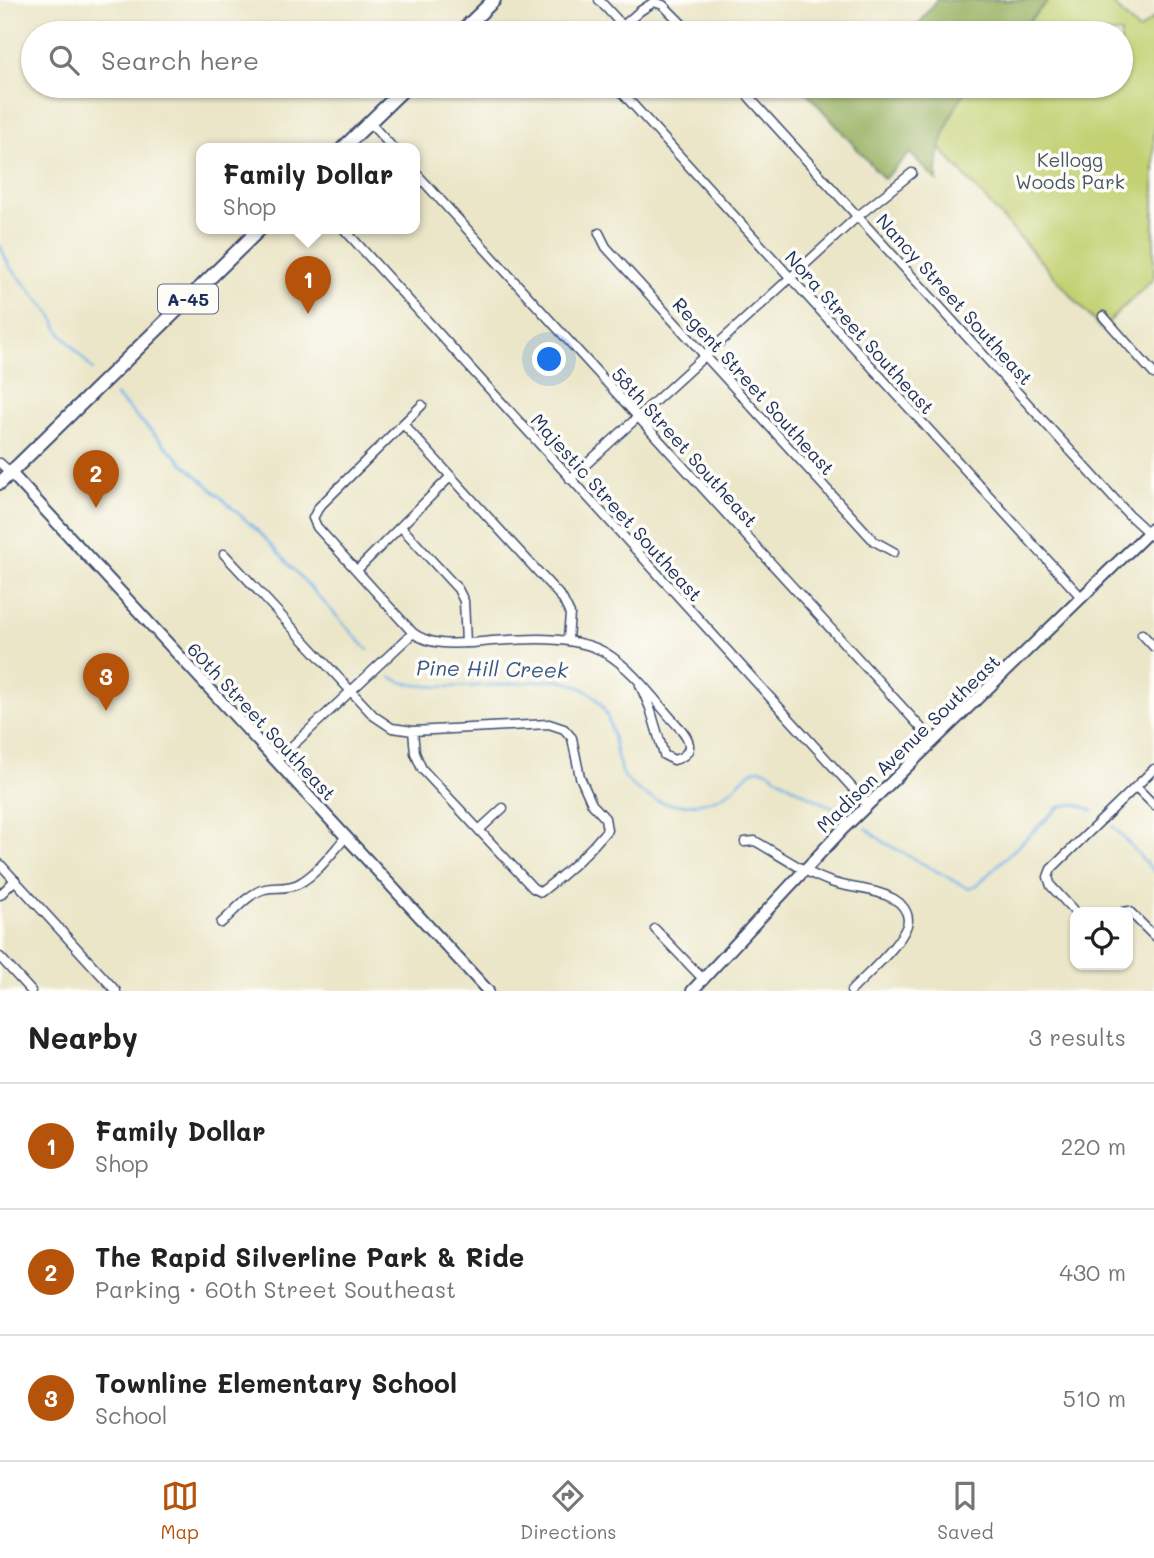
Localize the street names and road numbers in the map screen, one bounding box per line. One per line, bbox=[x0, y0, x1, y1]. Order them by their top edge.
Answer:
street label: Nancy Street Southeast bbox=[871, 208, 1039, 390]
street label: Nora Street Southeast bbox=[780, 245, 940, 419]
road number: A-45 bbox=[158, 284, 218, 314]
street label: Regent Street Southeast bbox=[667, 292, 841, 480]
street label: 58th Street Southeast bbox=[606, 362, 764, 532]
street label: Majestic Street Southeast bbox=[526, 408, 708, 606]
street label: 60th Street Southeast bbox=[182, 637, 342, 805]
street label: Madison Avenue Southeast bbox=[811, 648, 1005, 838]

